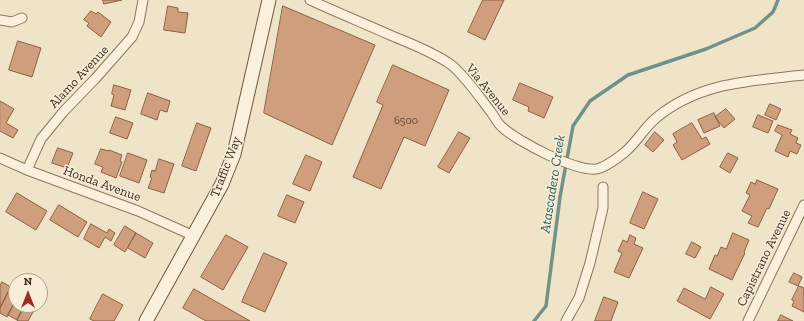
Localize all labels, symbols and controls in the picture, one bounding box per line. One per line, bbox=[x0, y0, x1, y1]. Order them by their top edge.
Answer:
street label: Alamo Avenue bbox=[46, 42, 112, 112]
street label: Via Avenue bbox=[462, 61, 514, 119]
house number: 6500 bbox=[394, 114, 418, 128]
street label: Traffic Way bbox=[207, 134, 245, 200]
water label: Atascadero Creek bbox=[537, 134, 569, 234]
street label: Honda Avenue bbox=[61, 163, 143, 205]
street label: Capistrano Avenue bbox=[734, 207, 794, 309]
north arrow bbox=[8, 273, 48, 313]
text: N bbox=[24, 275, 32, 288]

